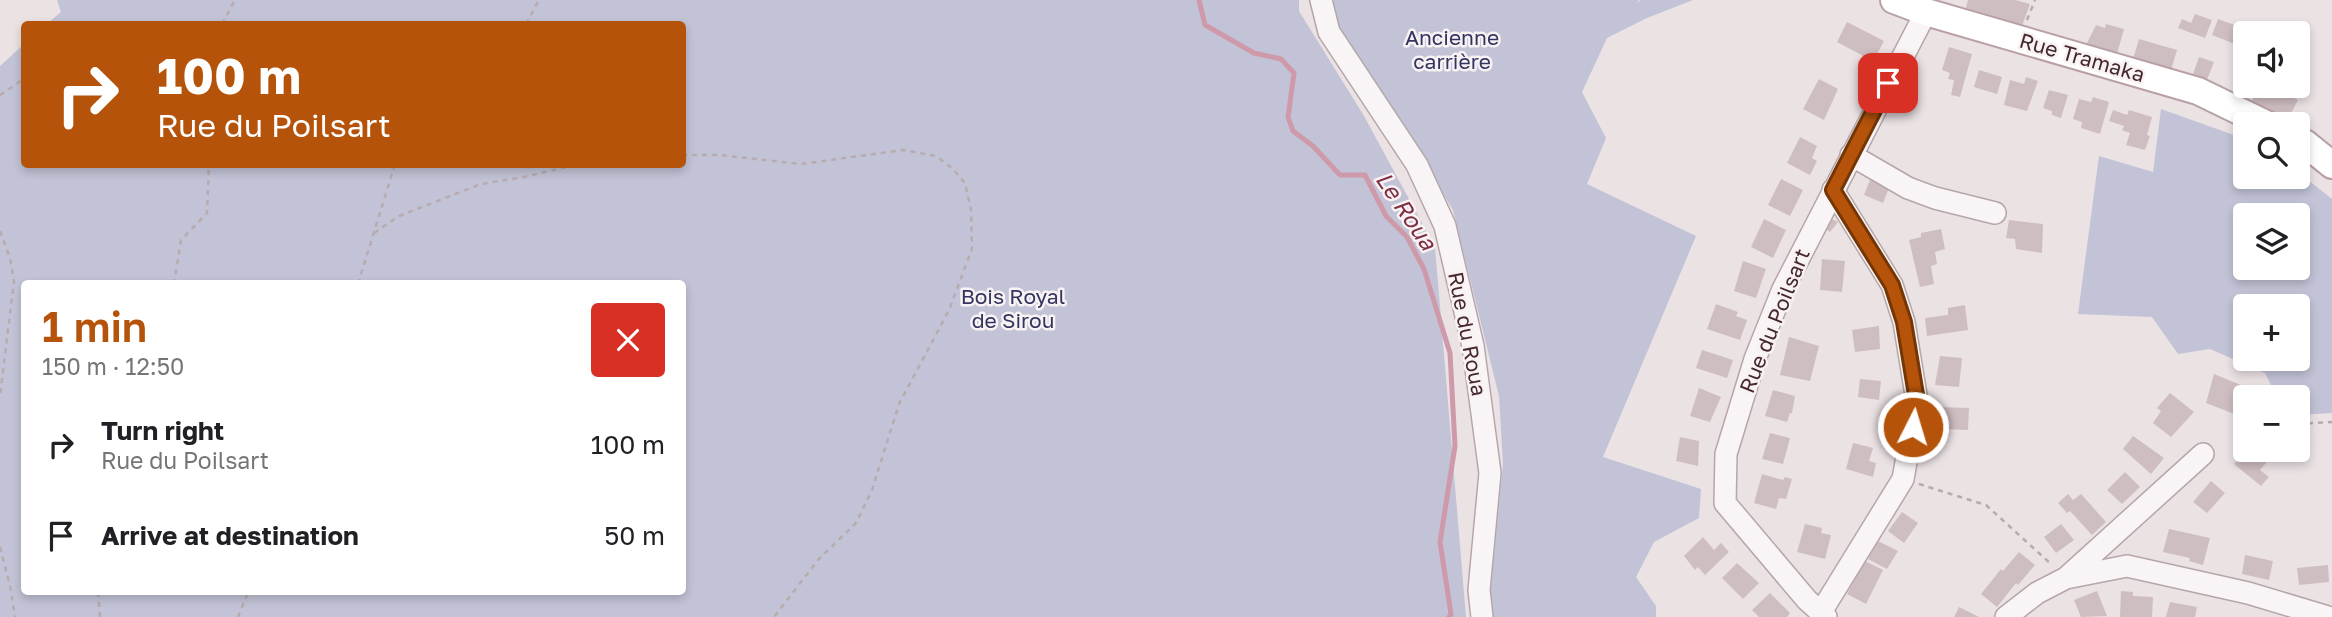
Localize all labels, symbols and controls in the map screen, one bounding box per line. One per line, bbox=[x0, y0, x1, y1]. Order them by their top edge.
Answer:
map controls bbox=[2233, 21, 2310, 462]
button: sound bbox=[2233, 21, 2310, 98]
park label: Ancienne carrière bbox=[1405, 24, 1499, 74]
street label: Rue Tramaka bbox=[2017, 27, 2148, 87]
text: 100 m bbox=[157, 46, 301, 105]
icon: right bbox=[42, 49, 133, 140]
pin bbox=[1858, 53, 1918, 113]
icon: arrive bbox=[1869, 64, 1907, 102]
text: Rue du Poilsart bbox=[157, 106, 391, 144]
button: search bbox=[2233, 112, 2310, 189]
water label: Le Roua bbox=[1371, 166, 1444, 256]
button: layers bbox=[2233, 203, 2310, 280]
street label: Rue du Poilsart bbox=[1733, 245, 1815, 397]
street label: Rue du Roua bbox=[1443, 269, 1493, 398]
park label: Bois Royal de Sirou bbox=[961, 283, 1065, 333]
button: + bbox=[2233, 294, 2310, 371]
text: 1 min bbox=[42, 301, 147, 351]
button: close bbox=[591, 303, 665, 377]
text: 150 m · 12:50 bbox=[42, 352, 184, 380]
button: − bbox=[2233, 385, 2310, 462]
position arrow bbox=[1876, 390, 1950, 464]
text: Turn right bbox=[101, 415, 224, 446]
icon: right bbox=[42, 426, 80, 464]
text: 100 m bbox=[591, 429, 665, 460]
text: Rue du Poilsart bbox=[101, 446, 269, 474]
icon: arrive bbox=[42, 517, 80, 555]
text: Arrive at destination bbox=[101, 520, 359, 551]
text: 50 m bbox=[604, 520, 665, 551]

